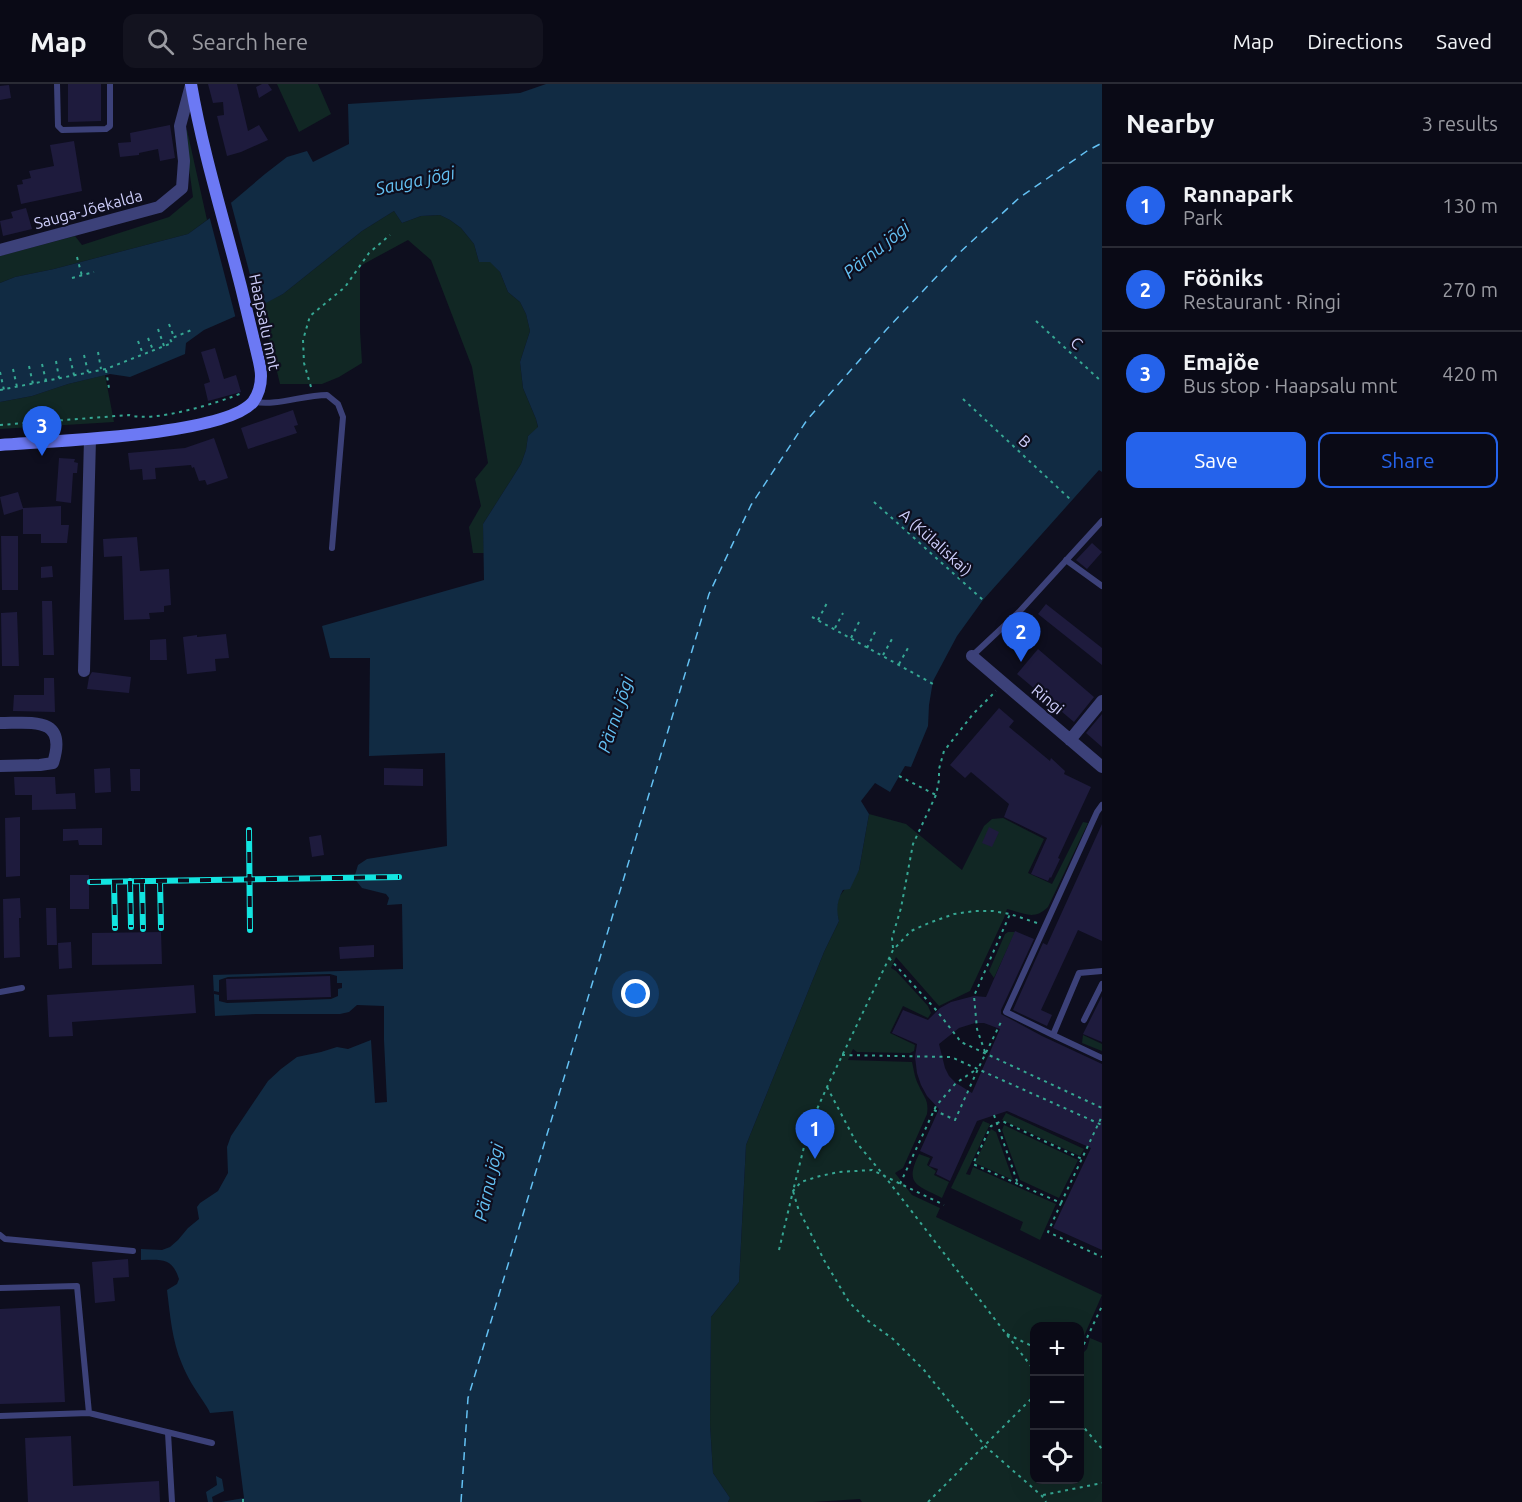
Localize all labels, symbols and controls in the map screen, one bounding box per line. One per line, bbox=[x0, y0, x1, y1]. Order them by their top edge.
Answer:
search box bbox=[123, 14, 543, 68]
icon: search bbox=[144, 25, 177, 58]
text: Map bbox=[30, 26, 87, 57]
text: Search here bbox=[192, 29, 308, 54]
text: Map bbox=[1233, 29, 1274, 53]
text: Directions bbox=[1307, 29, 1403, 53]
text: Saved bbox=[1436, 29, 1492, 53]
text: Nearby bbox=[1126, 109, 1214, 138]
text: 3 results bbox=[1422, 112, 1498, 135]
water label: Sauga jõgi bbox=[372, 162, 457, 198]
text: Rannapark bbox=[1183, 181, 1293, 206]
street label: Sauga-Jõekalda bbox=[32, 186, 144, 232]
text: 1 bbox=[1140, 194, 1151, 217]
text: 130 m bbox=[1442, 194, 1498, 217]
text: Park bbox=[1183, 206, 1223, 229]
water label: Pärnu jõgi bbox=[839, 216, 914, 282]
text: Fööniks bbox=[1183, 265, 1263, 290]
street label: Haapsalu mnt bbox=[246, 272, 284, 373]
text: 2 bbox=[1140, 278, 1151, 301]
text: 270 m bbox=[1442, 278, 1498, 301]
text: Restaurant · Ringi bbox=[1183, 290, 1341, 313]
street label: C bbox=[1067, 333, 1087, 353]
text: Emajõe bbox=[1183, 349, 1259, 374]
text: 3 bbox=[1140, 362, 1151, 385]
text: 420 m bbox=[1442, 362, 1498, 385]
text: Bus stop · Haapsalu mnt bbox=[1183, 374, 1397, 397]
pin: 3 bbox=[22, 406, 62, 456]
street label: B bbox=[1015, 431, 1035, 451]
button: Save bbox=[1126, 432, 1306, 488]
button: Share bbox=[1318, 432, 1498, 488]
street label: A (Külaliskai) bbox=[896, 505, 976, 580]
pin: 2 bbox=[1002, 612, 1040, 662]
water label: Pärnu jõgi bbox=[593, 673, 637, 755]
street label: Ringi bbox=[1028, 681, 1068, 717]
your location bbox=[621, 979, 650, 1008]
pin: 1 bbox=[796, 1110, 834, 1159]
water label: Pärnu jõgi bbox=[469, 1141, 507, 1223]
map controls bbox=[1030, 1322, 1084, 1484]
button: + bbox=[1030, 1322, 1084, 1376]
button: − bbox=[1030, 1376, 1084, 1430]
button: locate bbox=[1030, 1430, 1084, 1484]

